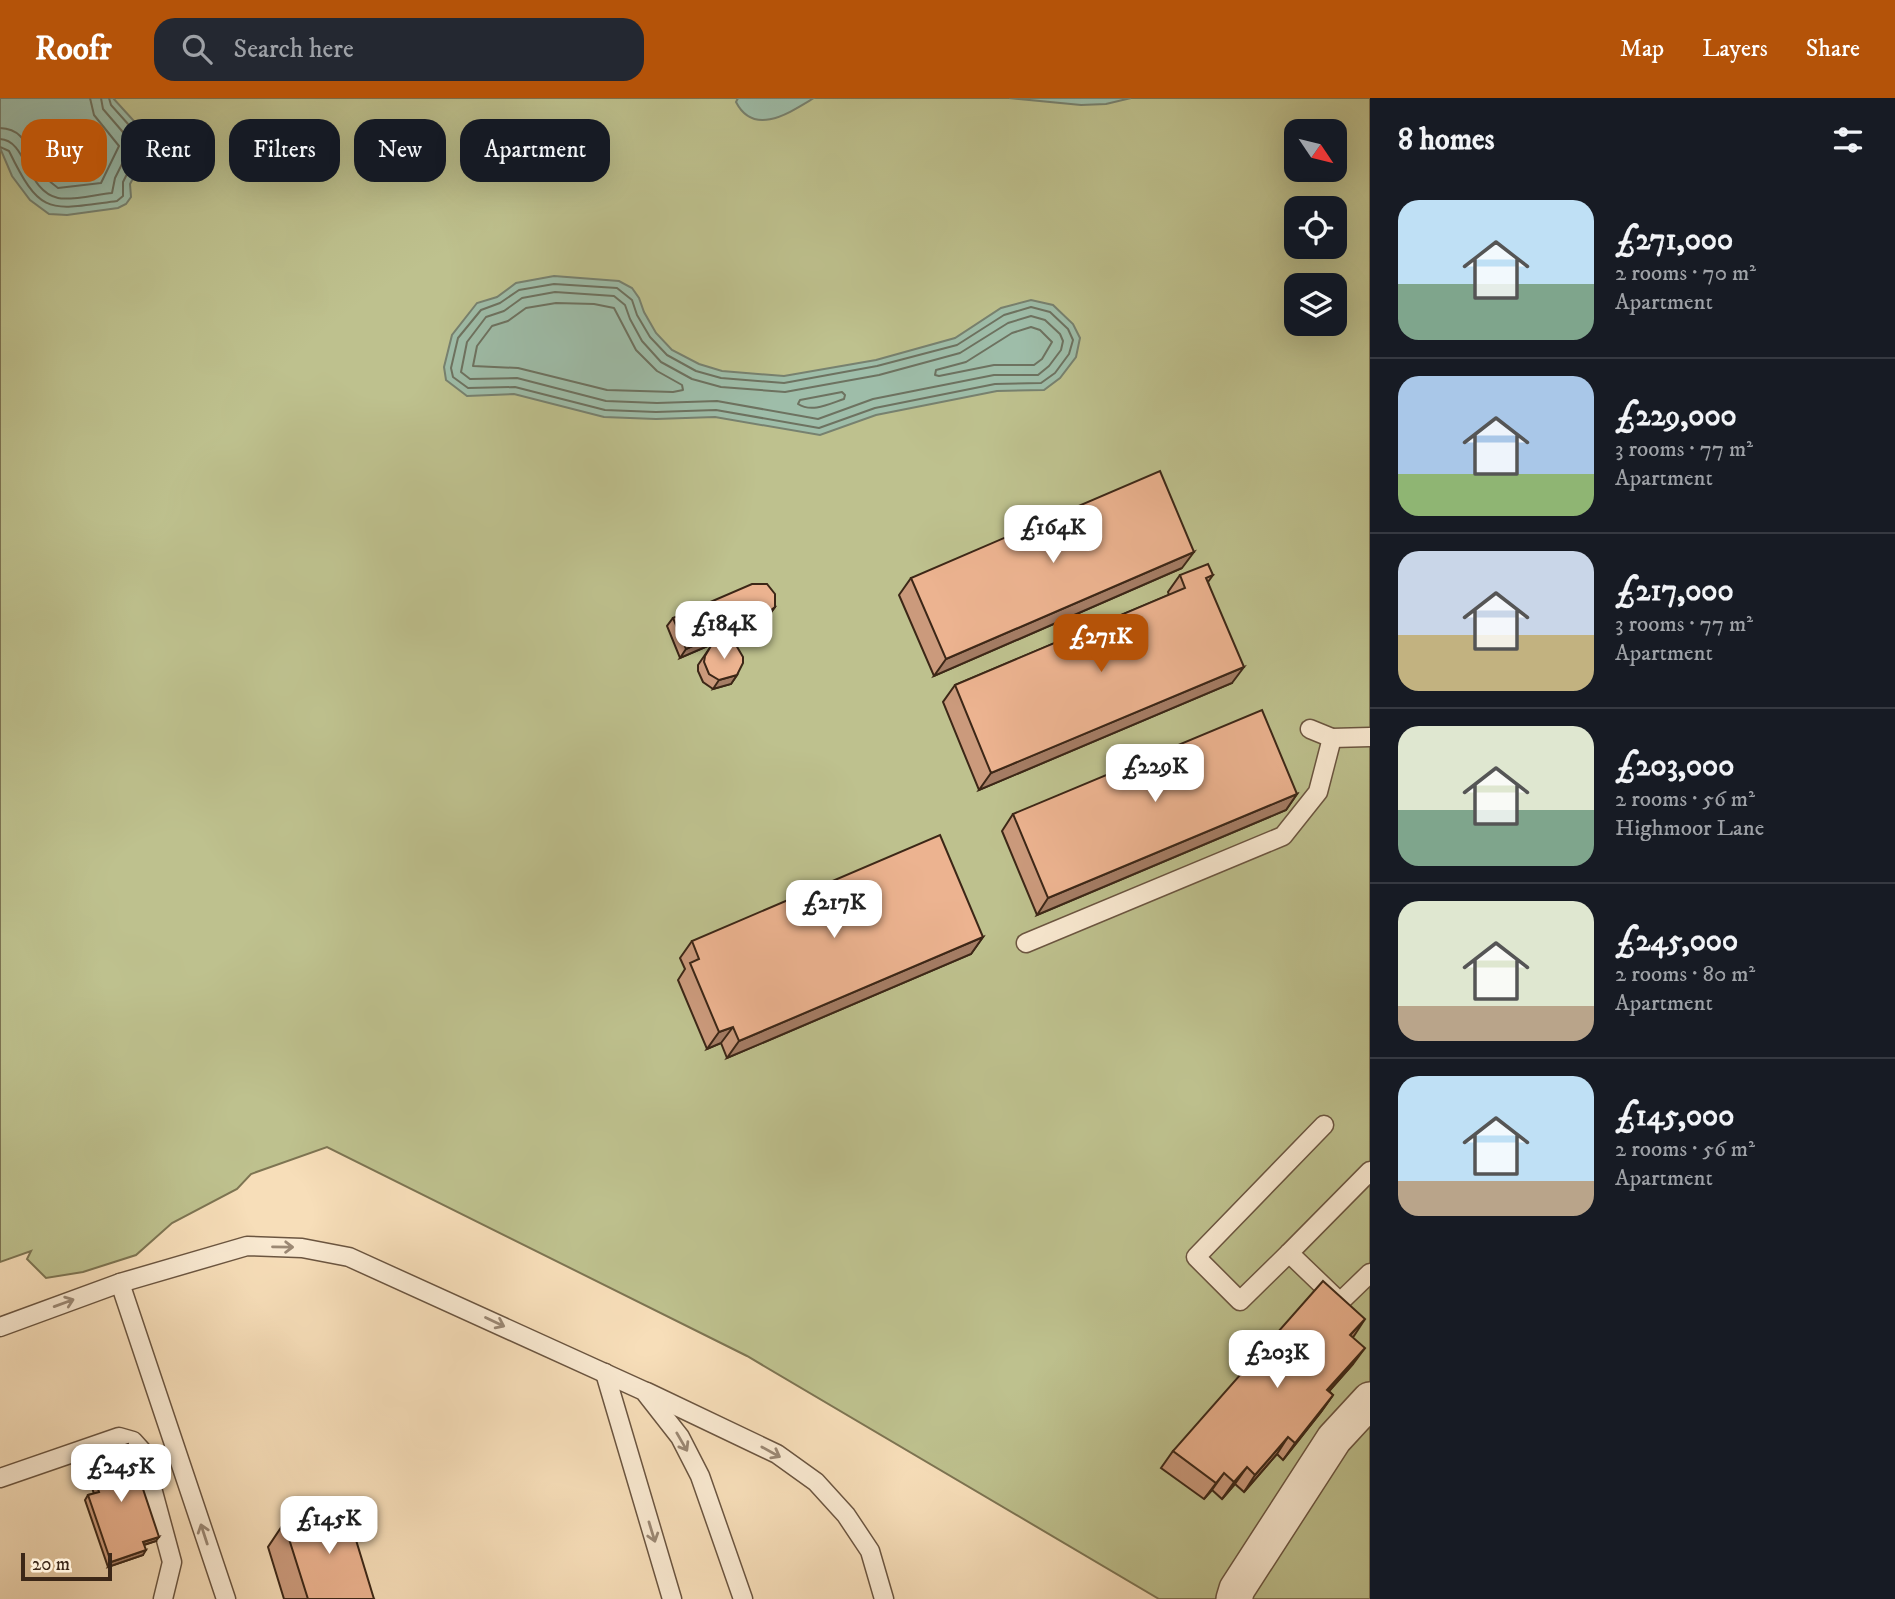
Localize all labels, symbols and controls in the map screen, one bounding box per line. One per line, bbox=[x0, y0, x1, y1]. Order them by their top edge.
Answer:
search box bbox=[154, 18, 644, 81]
text: Roofr bbox=[35, 29, 112, 70]
icon: search bbox=[178, 30, 216, 68]
text: Search here bbox=[234, 33, 354, 66]
text: Map bbox=[1620, 34, 1664, 64]
text: Layers bbox=[1702, 34, 1768, 64]
text: Share bbox=[1806, 34, 1860, 64]
chip: Buy bbox=[21, 119, 107, 182]
chip: Rent bbox=[121, 119, 215, 182]
chip: Filters bbox=[229, 119, 340, 182]
chip: New bbox=[354, 119, 446, 182]
chip: Apartment bbox=[460, 119, 610, 182]
north arrow bbox=[1284, 119, 1348, 182]
map controls bbox=[1284, 119, 1347, 336]
icon: filters bbox=[1829, 121, 1867, 159]
text: 8 homes bbox=[1398, 122, 1495, 159]
button: locate bbox=[1284, 196, 1347, 259]
text: £271,000 bbox=[1615, 222, 1733, 259]
icon: home bbox=[1454, 228, 1538, 312]
text: 2 rooms · 70 m² bbox=[1615, 259, 1756, 288]
button: layers bbox=[1284, 273, 1347, 336]
text: Apartment bbox=[1615, 288, 1713, 317]
text: £229,000 bbox=[1615, 398, 1737, 435]
icon: home bbox=[1454, 404, 1538, 488]
text: 3 rooms · 77 m² bbox=[1615, 435, 1753, 464]
text: Apartment bbox=[1615, 464, 1713, 493]
pin: £164K bbox=[1004, 505, 1102, 565]
text: £164K bbox=[1020, 513, 1086, 542]
text: £217,000 bbox=[1615, 573, 1734, 610]
icon: home bbox=[1454, 579, 1538, 663]
pin: £184K bbox=[675, 602, 773, 661]
text: £184K bbox=[691, 609, 757, 638]
text: 3 rooms · 77 m² bbox=[1615, 610, 1753, 639]
pin: £271K bbox=[1052, 614, 1150, 674]
text: £271K bbox=[1069, 622, 1133, 651]
text: Apartment bbox=[1615, 639, 1713, 668]
pin: £229K bbox=[1106, 744, 1204, 804]
text: £203,000 bbox=[1615, 748, 1734, 785]
text: £229K bbox=[1122, 752, 1188, 781]
icon: home bbox=[1454, 754, 1538, 838]
text: 2 rooms · 56 m² bbox=[1615, 785, 1755, 814]
text: Highmoor Lane bbox=[1615, 814, 1764, 843]
pin: £217K bbox=[785, 880, 883, 940]
text: £217K bbox=[802, 888, 866, 917]
text: £245,000 bbox=[1615, 923, 1738, 960]
icon: home bbox=[1454, 929, 1538, 1013]
text: 2 rooms · 80 m² bbox=[1615, 960, 1755, 989]
text: Apartment bbox=[1615, 989, 1713, 1018]
text: £145,000 bbox=[1615, 1098, 1734, 1135]
icon: home bbox=[1454, 1104, 1538, 1188]
text: 2 rooms · 56 m² bbox=[1615, 1135, 1755, 1164]
text: Apartment bbox=[1615, 1164, 1713, 1193]
one-way arrow bbox=[271, 1240, 294, 1254]
one-way arrow bbox=[53, 1296, 75, 1309]
one-way arrow bbox=[484, 1316, 506, 1329]
pin: £203K bbox=[1228, 1330, 1326, 1390]
text: £203K bbox=[1245, 1338, 1309, 1367]
one-way arrow bbox=[675, 1431, 689, 1451]
pin: £245K bbox=[72, 1444, 170, 1504]
one-way arrow bbox=[761, 1445, 781, 1459]
text: £245K bbox=[87, 1452, 155, 1481]
pin: £145K bbox=[280, 1496, 378, 1556]
text: £145K bbox=[296, 1504, 362, 1533]
one-way arrow bbox=[646, 1521, 659, 1543]
one-way arrow bbox=[197, 1524, 209, 1546]
scale bar bbox=[21, 1550, 112, 1582]
text: 20 m bbox=[32, 1553, 70, 1576]

